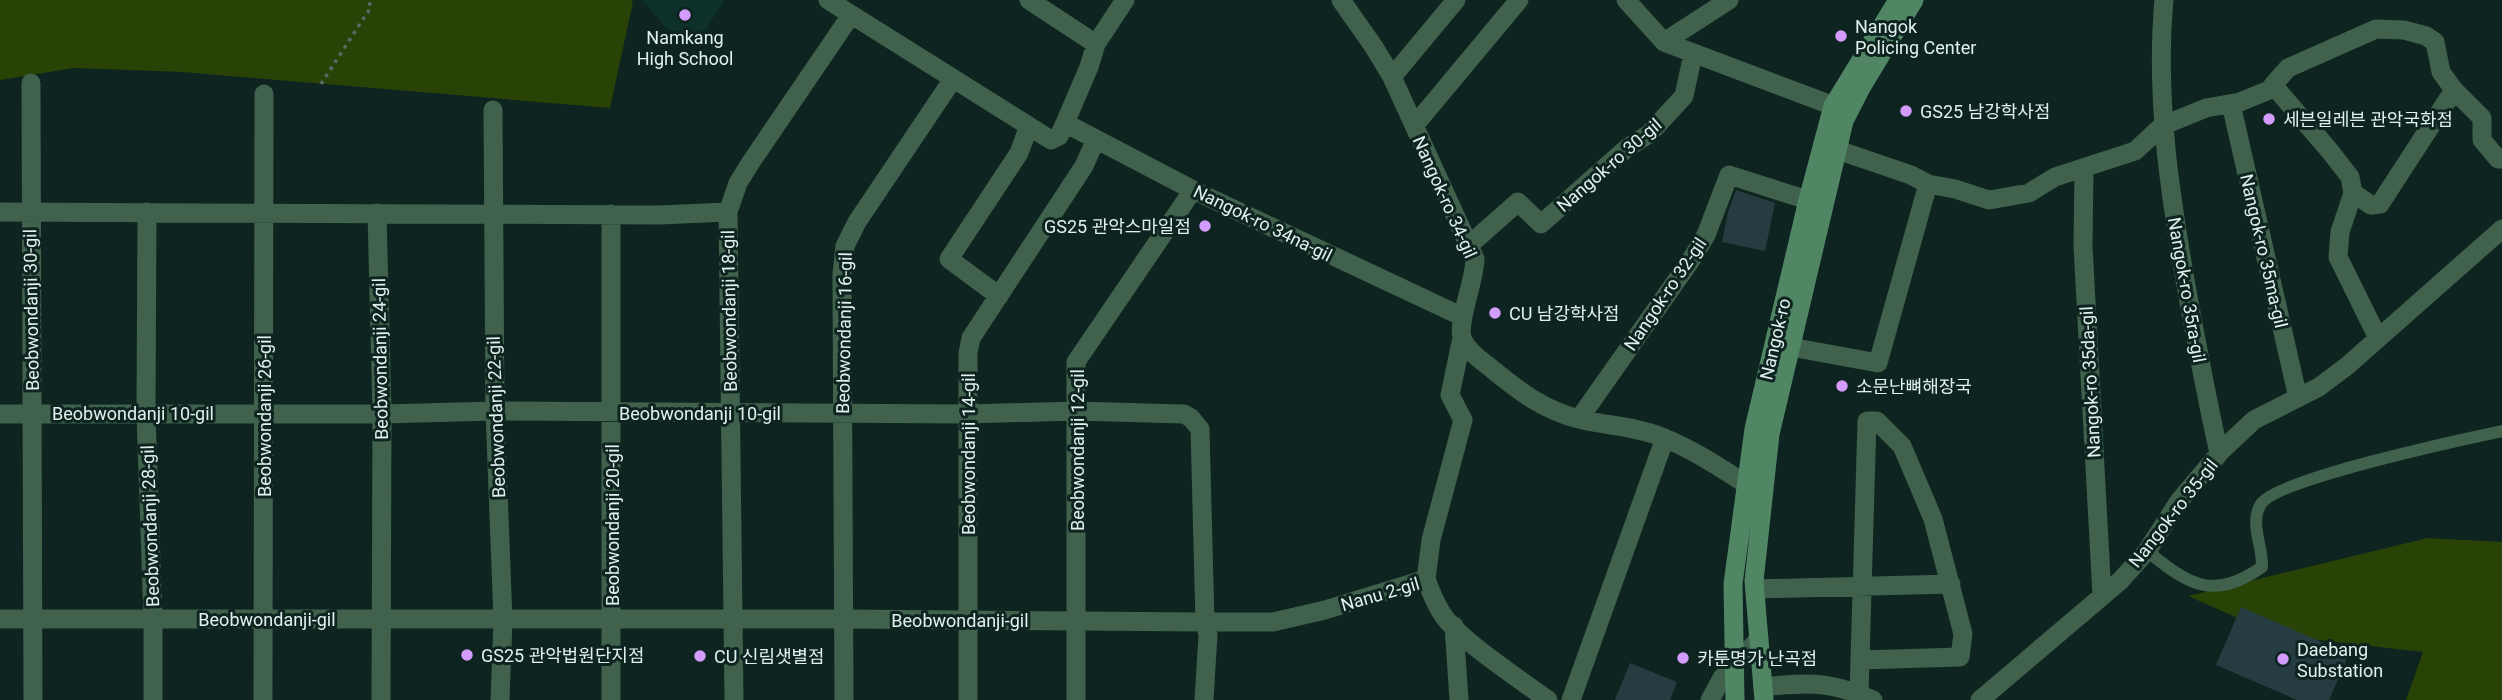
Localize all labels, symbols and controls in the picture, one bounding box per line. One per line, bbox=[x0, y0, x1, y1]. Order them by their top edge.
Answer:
marker: Namkang High School bbox=[677, 7, 693, 23]
place label: Nangok Policing Center bbox=[1855, 16, 1976, 58]
place label: Namkang High School bbox=[637, 27, 733, 69]
marker: Nangok Policing Center bbox=[1833, 28, 1849, 44]
place label: GS25 남강학사점 bbox=[1920, 101, 2050, 122]
marker: GS25 남강학사점 bbox=[1898, 103, 1914, 119]
place label: 세븐일레븐 관악국화점 bbox=[2283, 109, 2453, 130]
marker: 세븐일레븐 관악국화점 bbox=[2261, 111, 2277, 127]
street label: Nangok-ro 30-gil bbox=[1552, 114, 1666, 216]
street label: Nangok-ro 34-gil bbox=[1409, 133, 1481, 261]
street label: Nangok-ro 35ma-gil bbox=[2236, 172, 2292, 330]
street label: Nangok-ro 34na-gil bbox=[1190, 180, 1336, 266]
place label: GS25 관악스마일점 bbox=[1044, 216, 1191, 237]
street label: Nangok-ro 35ra-gil bbox=[2164, 216, 2210, 364]
marker: GS25 관악스마일점 bbox=[1197, 218, 1213, 234]
street label: Beobwondanji 30-gil bbox=[19, 229, 43, 391]
street label: Beobwondanji 18-gil bbox=[717, 230, 741, 392]
street label: Nangok-ro 32-gil bbox=[1619, 234, 1711, 354]
street label: Beobwondanji 16-gil bbox=[832, 252, 856, 414]
street label: Beobwondanji 24-gil bbox=[368, 278, 392, 440]
street label: Nangok-ro bbox=[1755, 296, 1795, 382]
place label: CU 남강학사점 bbox=[1509, 303, 1620, 324]
marker: CU 남강학사점 bbox=[1487, 305, 1503, 321]
street label: Nangok-ro 35da-gil bbox=[2076, 306, 2104, 458]
street label: Beobwondanji 26-gil bbox=[254, 335, 275, 497]
street label: Beobwondanji 22-gil bbox=[483, 336, 509, 498]
street label: Beobwondanji 12-gil bbox=[1067, 369, 1088, 531]
street label: Beobwondanji 14-gil bbox=[958, 373, 979, 535]
place label: 소문난뼈해장국 bbox=[1856, 376, 1972, 397]
marker: 소문난뼈해장국 bbox=[1834, 378, 1850, 394]
street label: Beobwondanji 10-gil bbox=[52, 403, 214, 424]
street label: Beobwondanji 10-gil bbox=[619, 403, 781, 424]
street label: Beobwondanji 20-gil bbox=[602, 444, 623, 606]
street label: Beobwondanji 28-gil bbox=[137, 445, 163, 607]
street label: Nangok-ro 35-gil bbox=[2124, 455, 2222, 571]
street label: Nanu 2-gil bbox=[1338, 573, 1422, 615]
street label: Beobwondanji-gil bbox=[198, 609, 336, 630]
street label: Beobwondanji-gil bbox=[891, 610, 1029, 631]
place label: Daebang Substation bbox=[2297, 639, 2383, 681]
place label: GS25 관악법원단지점 bbox=[481, 645, 645, 666]
place label: CU 신림샛별점 bbox=[714, 646, 825, 667]
marker: GS25 관악법원단지점 bbox=[459, 647, 475, 663]
marker: CU 신림샛별점 bbox=[692, 648, 708, 664]
place label: 카툰명가 난곡점 bbox=[1697, 648, 1817, 669]
marker: 카툰명가 난곡점 bbox=[1675, 650, 1691, 666]
marker: Daebang Substation bbox=[2275, 651, 2291, 667]

